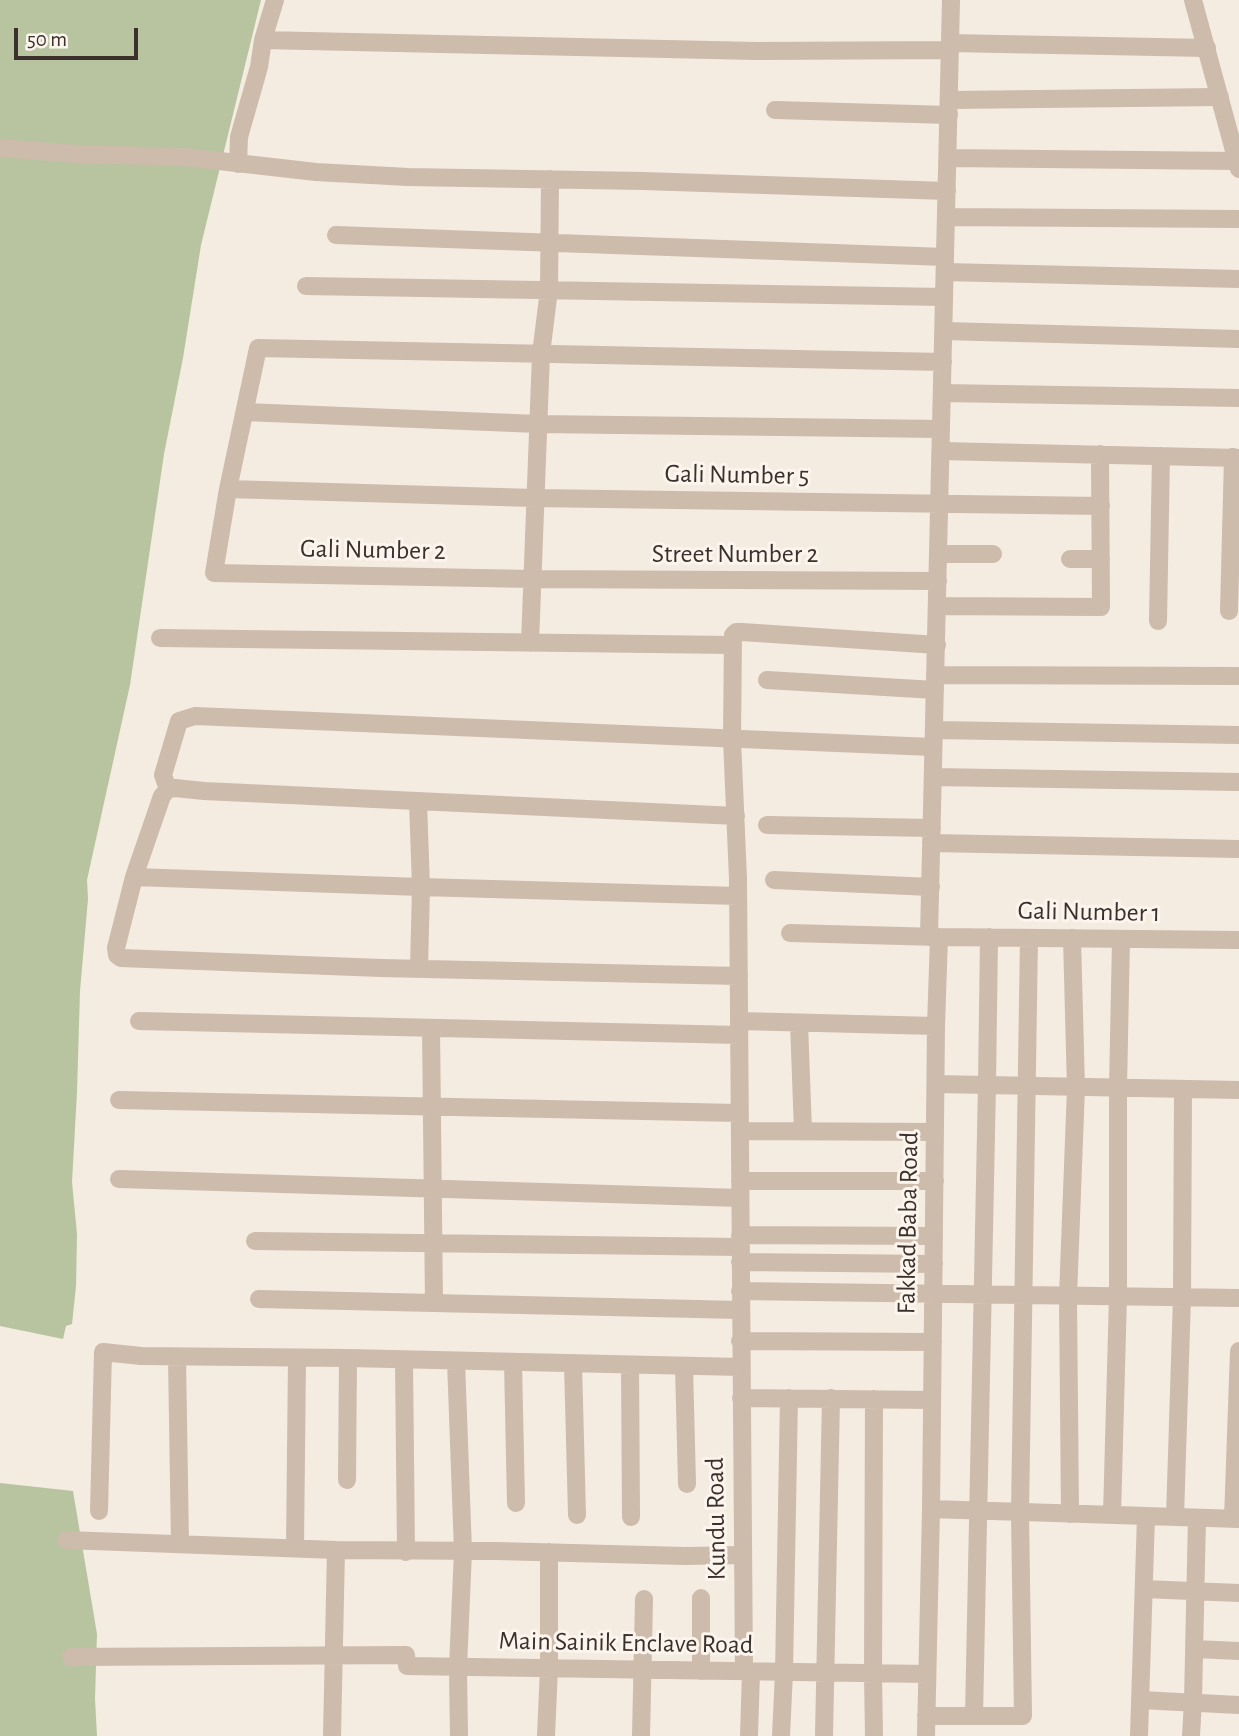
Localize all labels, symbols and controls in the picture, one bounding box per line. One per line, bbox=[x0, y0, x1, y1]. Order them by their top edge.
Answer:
scale bar bbox=[18, 14, 142, 58]
text: 50 m bbox=[27, 29, 67, 50]
street label: Gali Number 5 bbox=[664, 458, 810, 492]
street label: Gali Number 2 bbox=[300, 533, 446, 567]
street label: Street Number 2 bbox=[652, 538, 818, 570]
street label: Gali Number 1 bbox=[1017, 895, 1161, 929]
street label: Fakkad Baba Road bbox=[891, 1131, 925, 1315]
street label: Kundu Road bbox=[699, 1457, 733, 1581]
street label: Main Sainik Enclave Road bbox=[498, 1625, 754, 1661]

